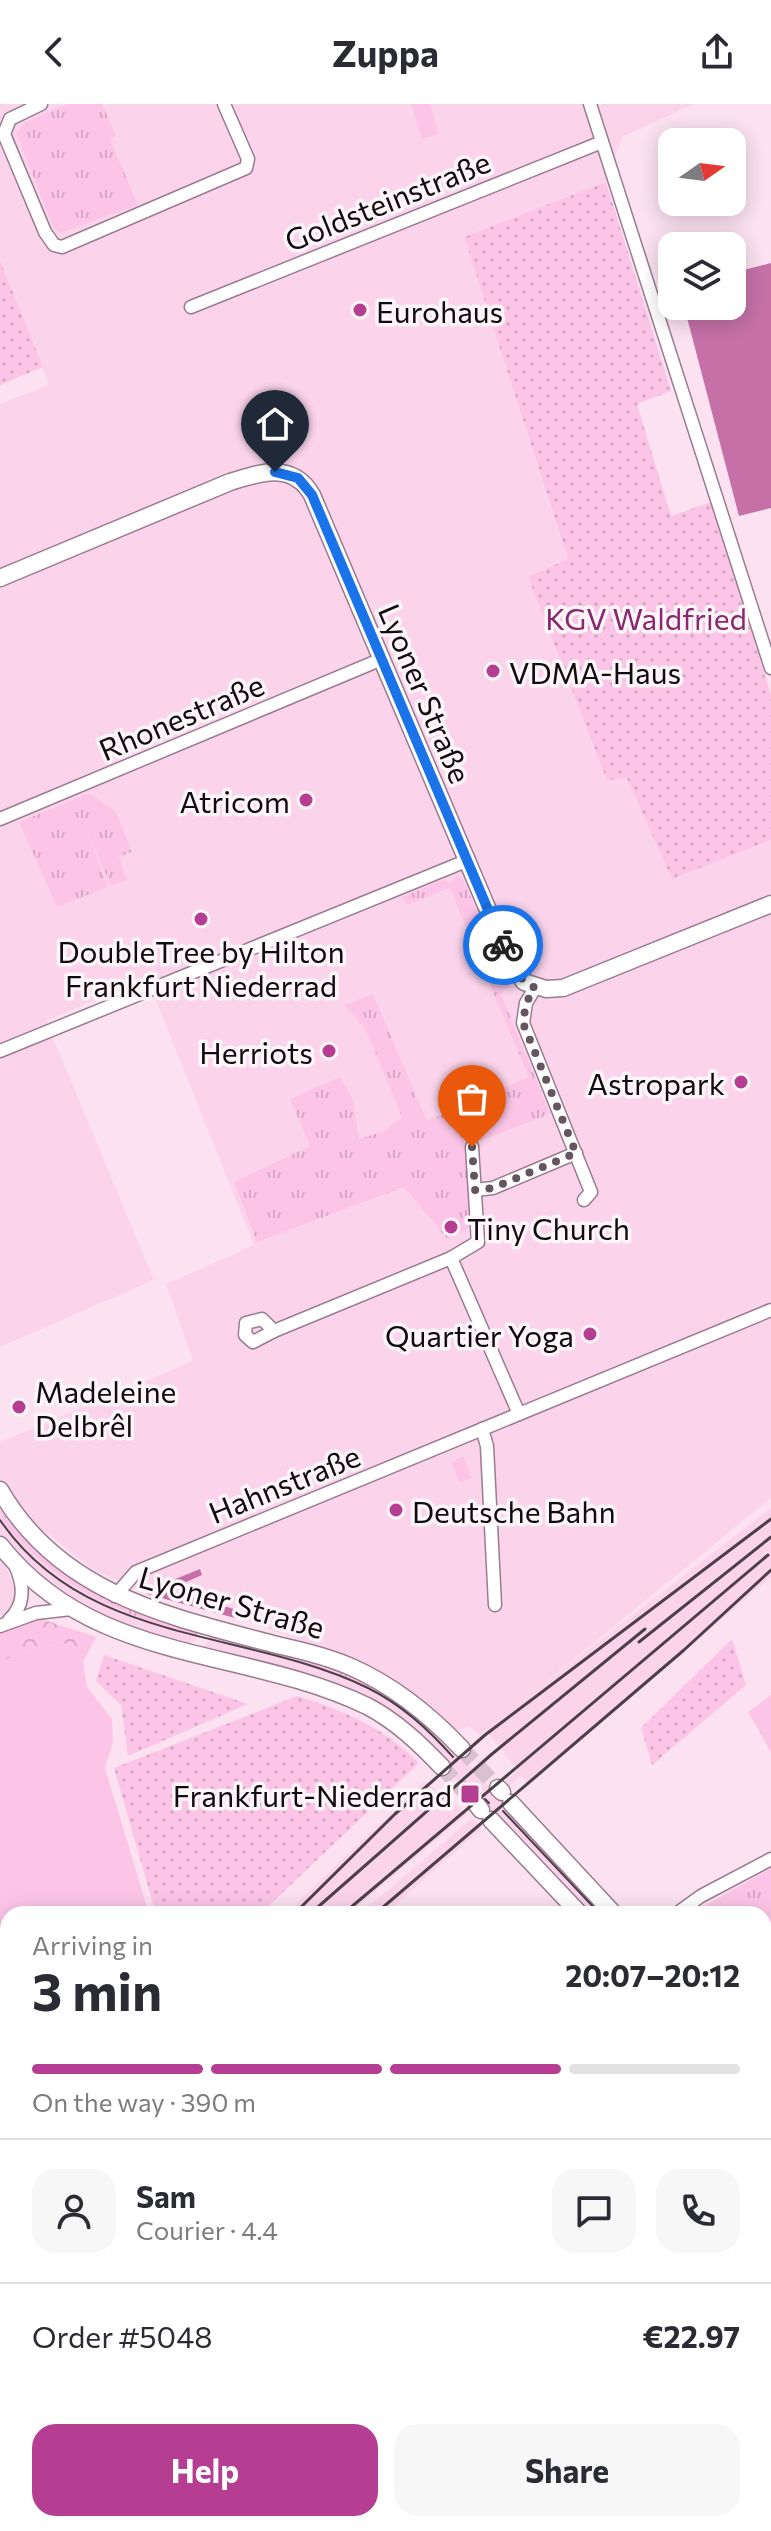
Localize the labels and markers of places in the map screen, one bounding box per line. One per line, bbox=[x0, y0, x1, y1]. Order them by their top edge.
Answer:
place label: Eurohaus bbox=[376, 292, 503, 329]
marker: Eurohaus bbox=[351, 301, 369, 319]
pin bbox=[241, 390, 309, 472]
place label: VDMA-Haus bbox=[509, 653, 681, 690]
marker: VDMA-Haus bbox=[484, 662, 502, 680]
place label: Atricom bbox=[180, 782, 290, 819]
marker: Atricom bbox=[297, 791, 315, 809]
marker: DoubleTree by Hilton Frankfurt Niederrad bbox=[192, 910, 210, 928]
place label: DoubleTree by Hilton Frankfurt Niederrad bbox=[57, 932, 345, 1003]
place label: Herriots bbox=[199, 1033, 313, 1070]
marker: Herriots bbox=[320, 1042, 338, 1060]
place label: Astropark bbox=[587, 1064, 725, 1101]
pin bbox=[438, 1065, 506, 1147]
marker: Astropark bbox=[732, 1073, 750, 1091]
place label: Tiny Church bbox=[467, 1209, 630, 1246]
marker: Tiny Church bbox=[442, 1218, 460, 1236]
place label: Quartier Yoga bbox=[385, 1316, 574, 1353]
marker: Quartier Yoga bbox=[581, 1325, 599, 1343]
place label: Madeleine Delbrêl bbox=[35, 1372, 176, 1443]
marker: Madeleine Delbrêl bbox=[10, 1398, 28, 1416]
place label: Deutsche Bahn bbox=[412, 1492, 616, 1529]
marker: Deutsche Bahn bbox=[387, 1501, 405, 1519]
place label: Frankfurt-Niederrad bbox=[173, 1776, 452, 1813]
marker: Frankfurt-Niederrad bbox=[459, 1783, 481, 1805]

